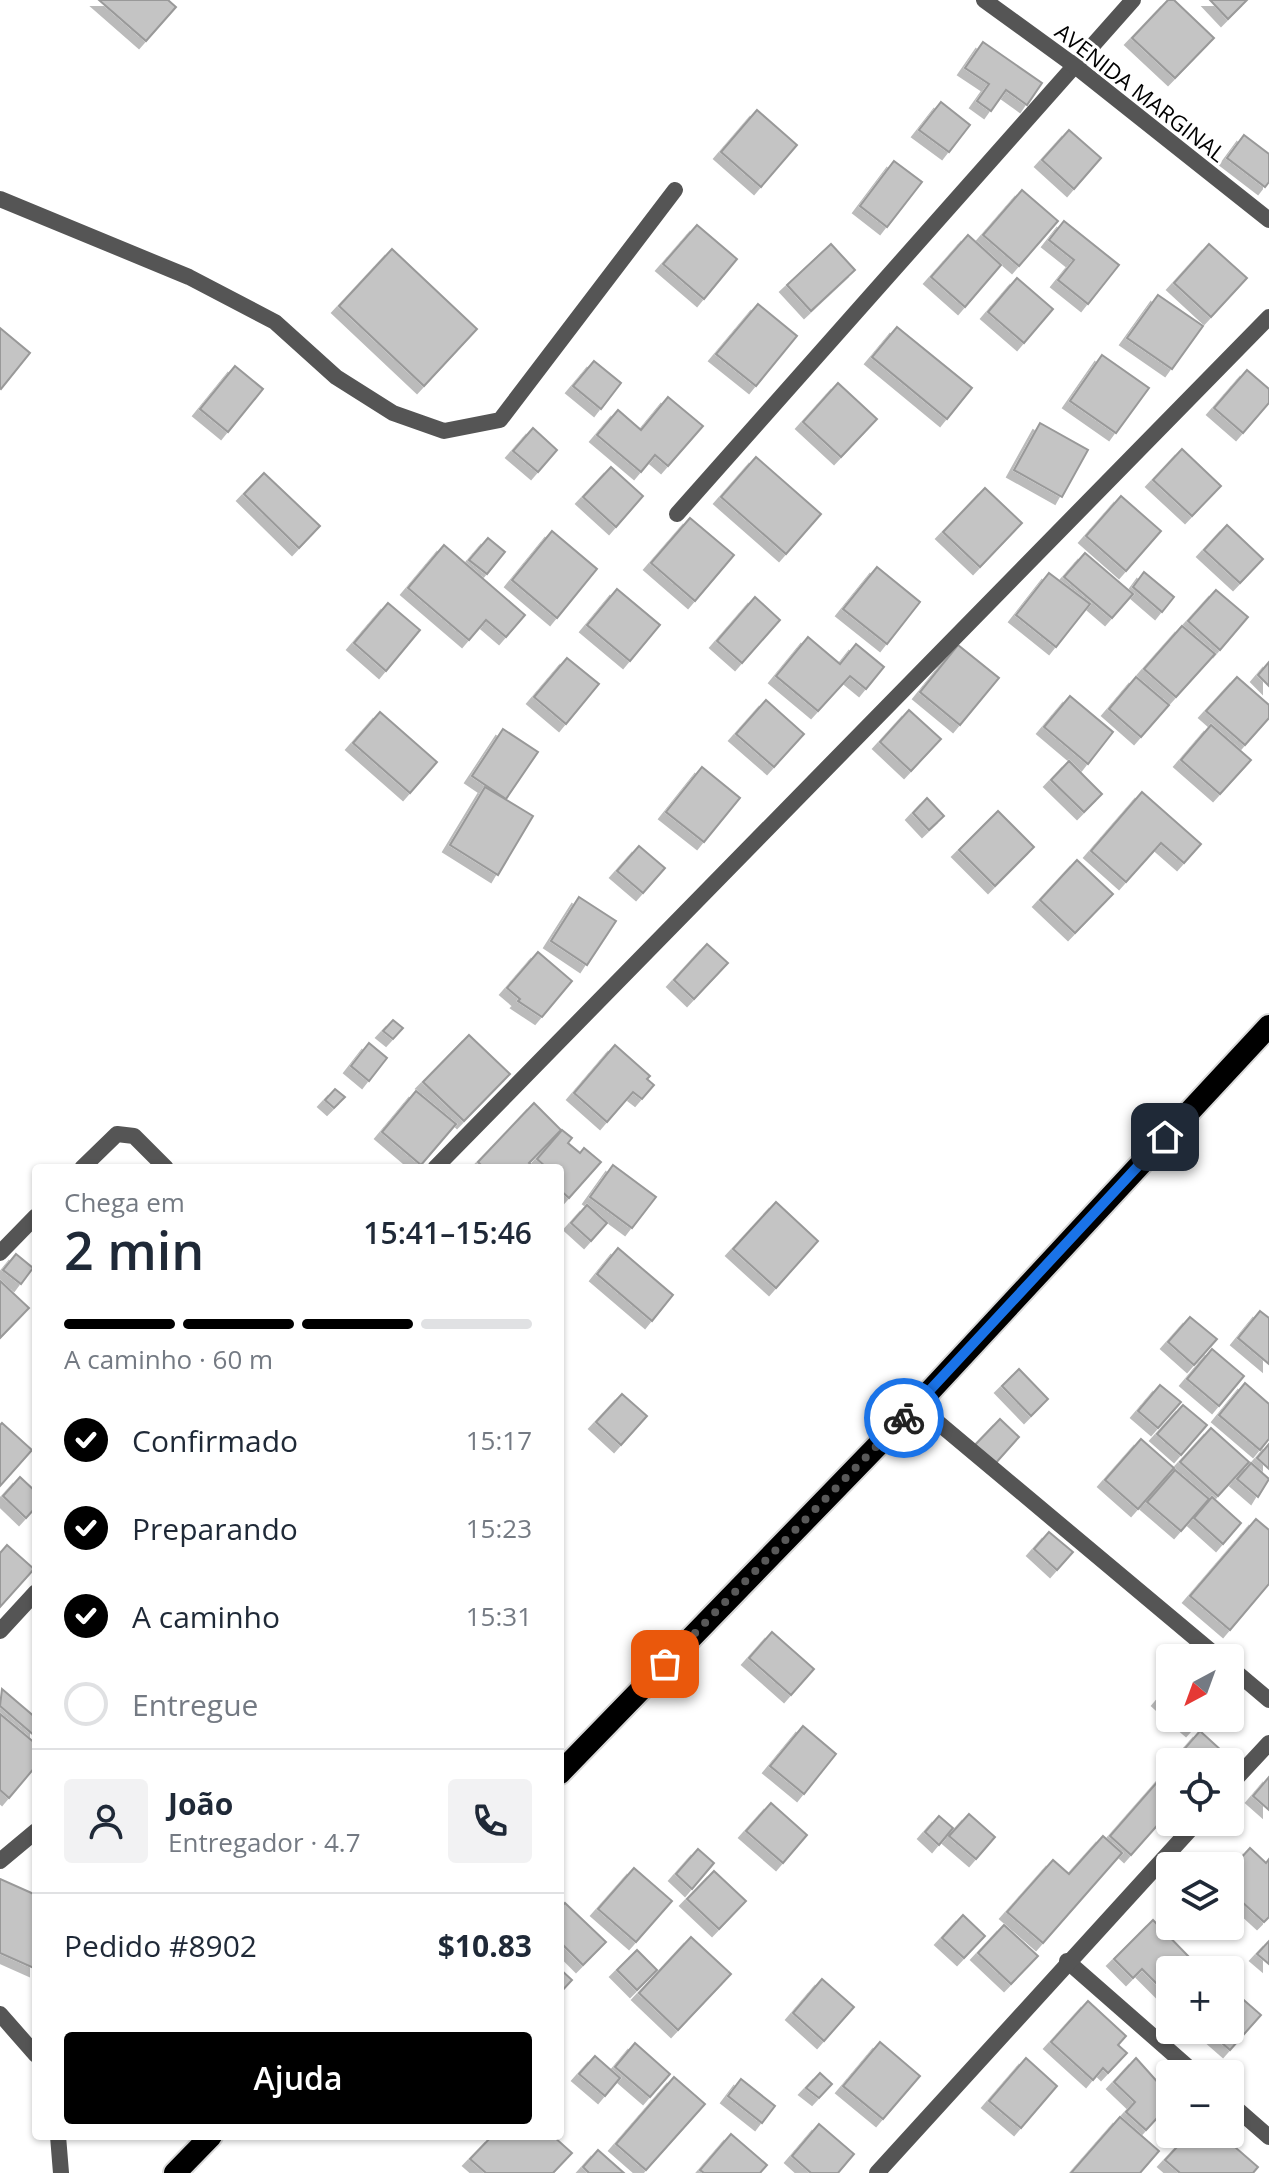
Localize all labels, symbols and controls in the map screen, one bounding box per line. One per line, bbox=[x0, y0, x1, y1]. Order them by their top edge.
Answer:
street label: AVENIDA MARGINAL bbox=[1049, 16, 1233, 168]
pin bbox=[1131, 1103, 1199, 1171]
icon: home bbox=[1143, 1115, 1187, 1159]
text: Chega em bbox=[64, 1184, 185, 1220]
text: 15:41–15:46 bbox=[363, 1212, 532, 1253]
text: 2 min bbox=[64, 1214, 204, 1285]
text: A caminho · 60 m bbox=[64, 1341, 273, 1377]
courier bbox=[864, 1378, 944, 1458]
icon: bike bbox=[882, 1396, 926, 1440]
icon: check bbox=[64, 1418, 108, 1462]
text: Confirmado bbox=[132, 1420, 298, 1461]
text: 15:17 bbox=[466, 1422, 532, 1458]
icon: check bbox=[64, 1506, 108, 1550]
text: Preparando bbox=[132, 1508, 298, 1549]
text: 15:23 bbox=[466, 1510, 532, 1546]
icon: check bbox=[64, 1594, 108, 1638]
text: A caminho bbox=[132, 1596, 280, 1637]
text: 15:31 bbox=[466, 1598, 532, 1634]
pin bbox=[631, 1630, 699, 1698]
icon: bag bbox=[643, 1642, 687, 1686]
north arrow bbox=[1156, 1644, 1244, 1732]
map controls bbox=[1156, 1644, 1244, 2148]
text: Entregue bbox=[132, 1684, 258, 1725]
button: locate bbox=[1156, 1748, 1244, 1836]
button: person bbox=[64, 1779, 148, 1863]
button: phone bbox=[448, 1779, 532, 1863]
text: João bbox=[168, 1783, 233, 1824]
text: Entregador · 4.7 bbox=[168, 1824, 361, 1860]
button: layers bbox=[1156, 1852, 1244, 1940]
text: Pedido #8902 bbox=[64, 1925, 257, 1966]
text: $10.83 bbox=[438, 1925, 532, 1966]
button: + bbox=[1156, 1956, 1244, 2044]
button: Ajuda bbox=[64, 2032, 532, 2124]
button: − bbox=[1156, 2060, 1244, 2148]

